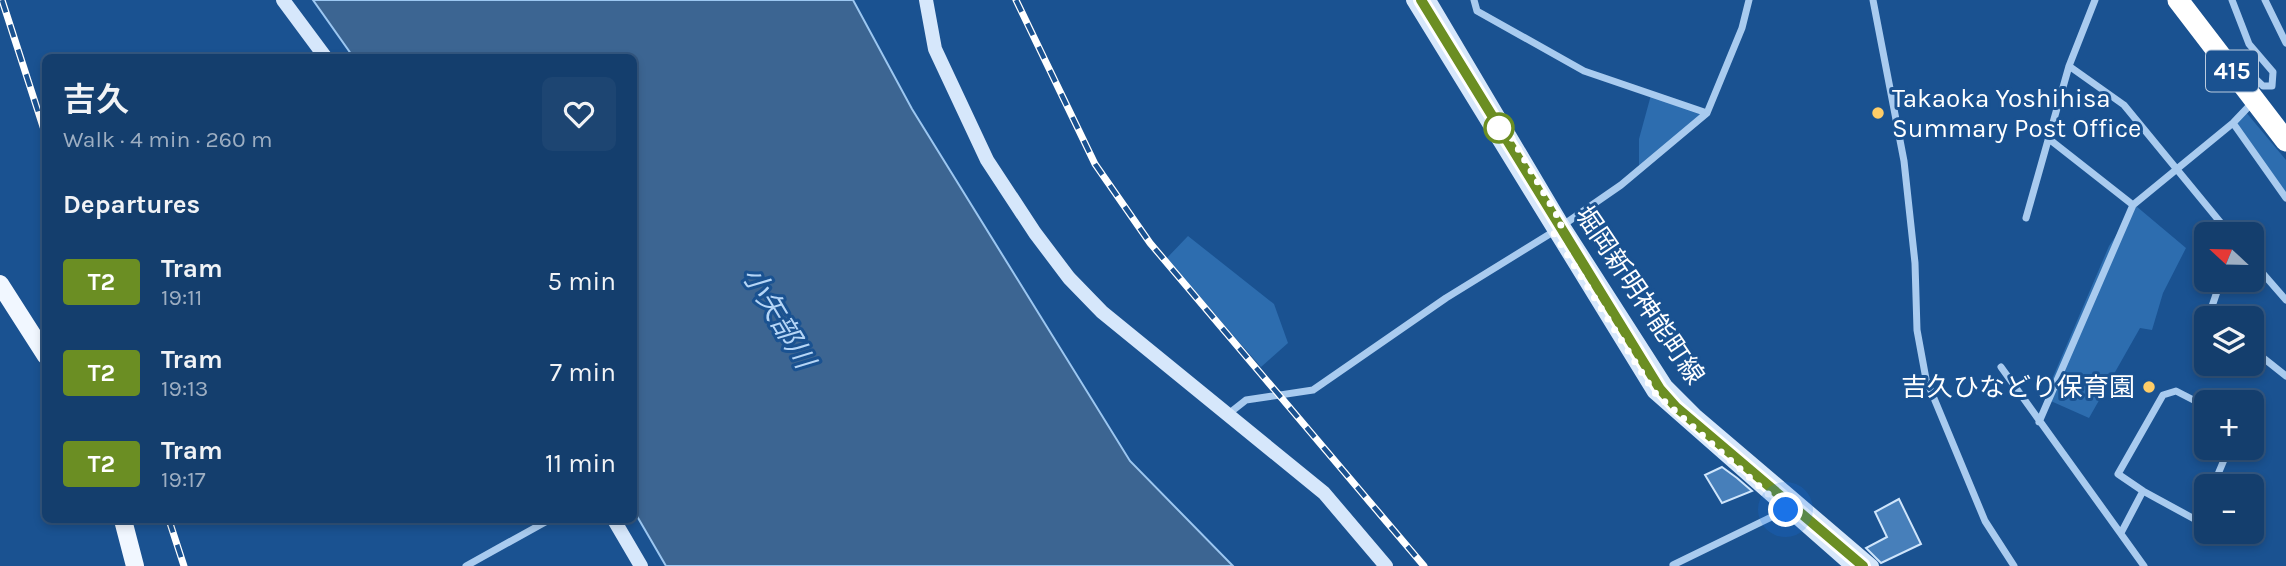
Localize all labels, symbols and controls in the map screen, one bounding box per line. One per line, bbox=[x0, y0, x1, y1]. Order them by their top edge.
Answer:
road number: 415 bbox=[2206, 50, 2258, 92]
button: heart bbox=[542, 77, 616, 151]
text: 吉久 bbox=[63, 81, 129, 119]
place label: Takaoka Yoshihisa Summary Post Office bbox=[1892, 83, 2141, 144]
marker: Takaoka Yoshihisa Summary Post Office bbox=[1870, 105, 1886, 121]
unlabelled marker bbox=[1484, 113, 1514, 143]
text: Walk · 4 min · 260 m bbox=[63, 126, 273, 153]
text: Departures bbox=[63, 189, 200, 220]
street label: 堀岡新明神能町線 bbox=[1569, 200, 1711, 390]
north arrow bbox=[2194, 222, 2264, 292]
map controls bbox=[2194, 222, 2264, 544]
text: Tram bbox=[161, 253, 223, 284]
water label: 小矢部川 bbox=[736, 261, 823, 376]
text: 5 min bbox=[547, 266, 616, 297]
text: T2 bbox=[88, 268, 115, 296]
text: 19:11 bbox=[161, 284, 202, 311]
button: layers bbox=[2194, 306, 2264, 376]
text: Tram bbox=[161, 344, 223, 375]
text: 7 min bbox=[550, 357, 616, 388]
text: T2 bbox=[88, 359, 115, 387]
place label: 吉久ひなどり保育園 bbox=[1901, 372, 2135, 403]
text: 19:13 bbox=[161, 375, 208, 402]
marker: 吉久ひなどり保育園 bbox=[2141, 379, 2157, 395]
button: + bbox=[2194, 390, 2264, 460]
text: Tram bbox=[161, 435, 223, 466]
text: 11 min bbox=[545, 448, 616, 479]
text: T2 bbox=[88, 450, 115, 478]
text: 19:17 bbox=[161, 466, 206, 493]
button: − bbox=[2194, 474, 2264, 544]
your location bbox=[1768, 492, 1803, 527]

